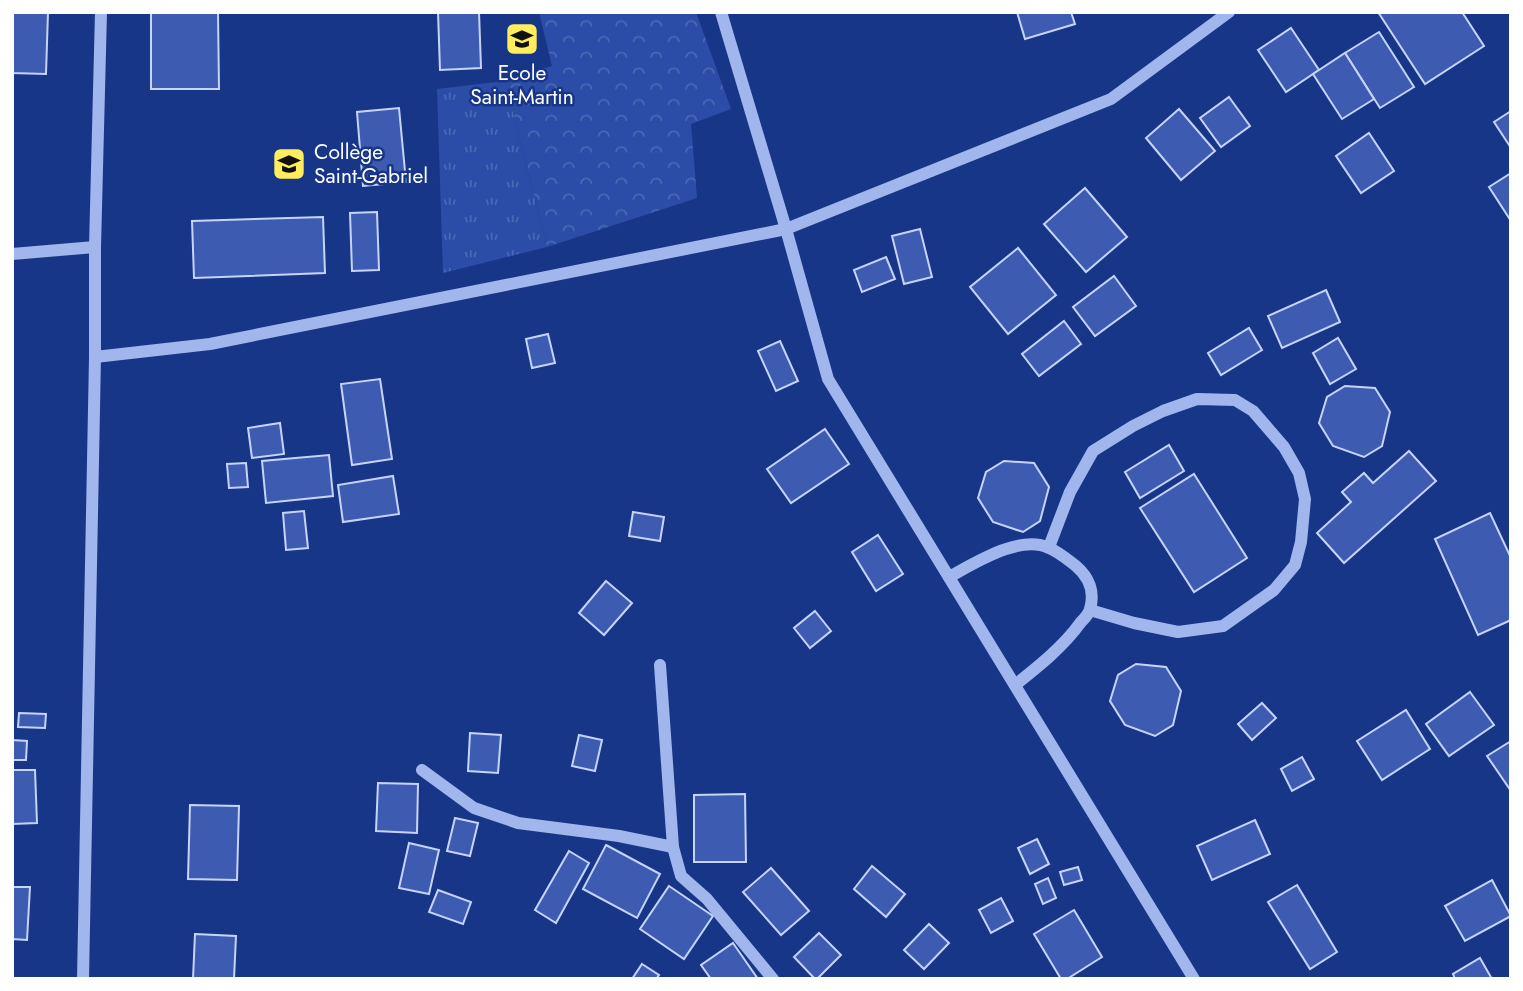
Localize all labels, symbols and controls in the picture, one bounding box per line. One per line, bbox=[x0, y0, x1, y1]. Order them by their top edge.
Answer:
school or university icon: Ecole Saint-Martin bbox=[503, 20, 541, 58]
place label: Ecole Saint-Martin bbox=[470, 58, 574, 112]
place label: Collège Saint-Gabriel bbox=[314, 137, 428, 191]
school or university icon: Collège Saint-Gabriel bbox=[270, 145, 308, 183]

